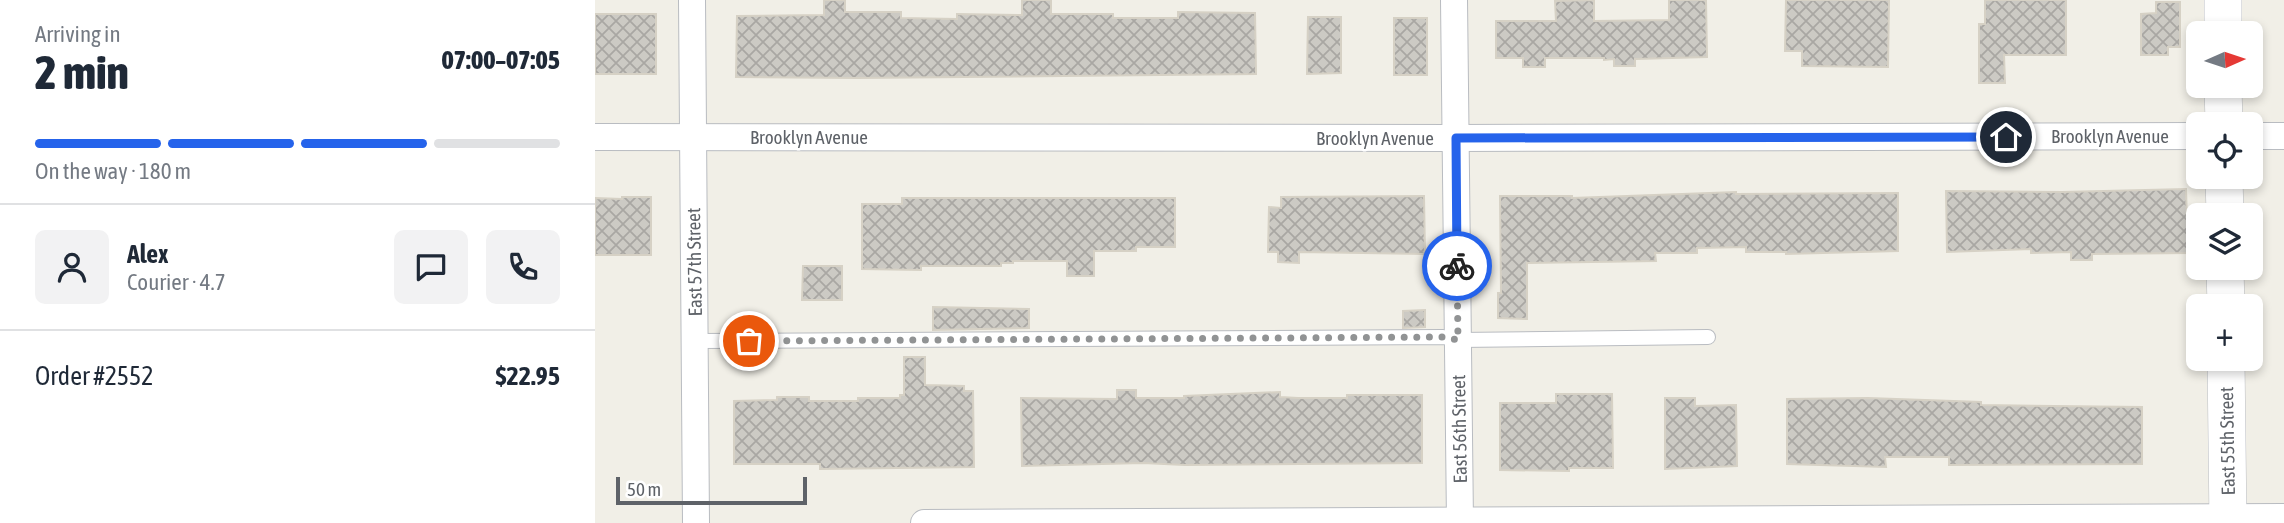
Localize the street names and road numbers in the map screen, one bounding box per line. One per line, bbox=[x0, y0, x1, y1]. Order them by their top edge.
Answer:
street label: Brooklyn Avenue bbox=[2051, 125, 2169, 147]
street label: Brooklyn Avenue bbox=[750, 126, 868, 148]
street label: Brooklyn Avenue bbox=[1316, 127, 1434, 149]
street label: East 57th Street bbox=[682, 208, 706, 316]
street label: East 56th Street bbox=[1447, 375, 1471, 483]
street label: East 55th Street bbox=[2215, 387, 2239, 495]

